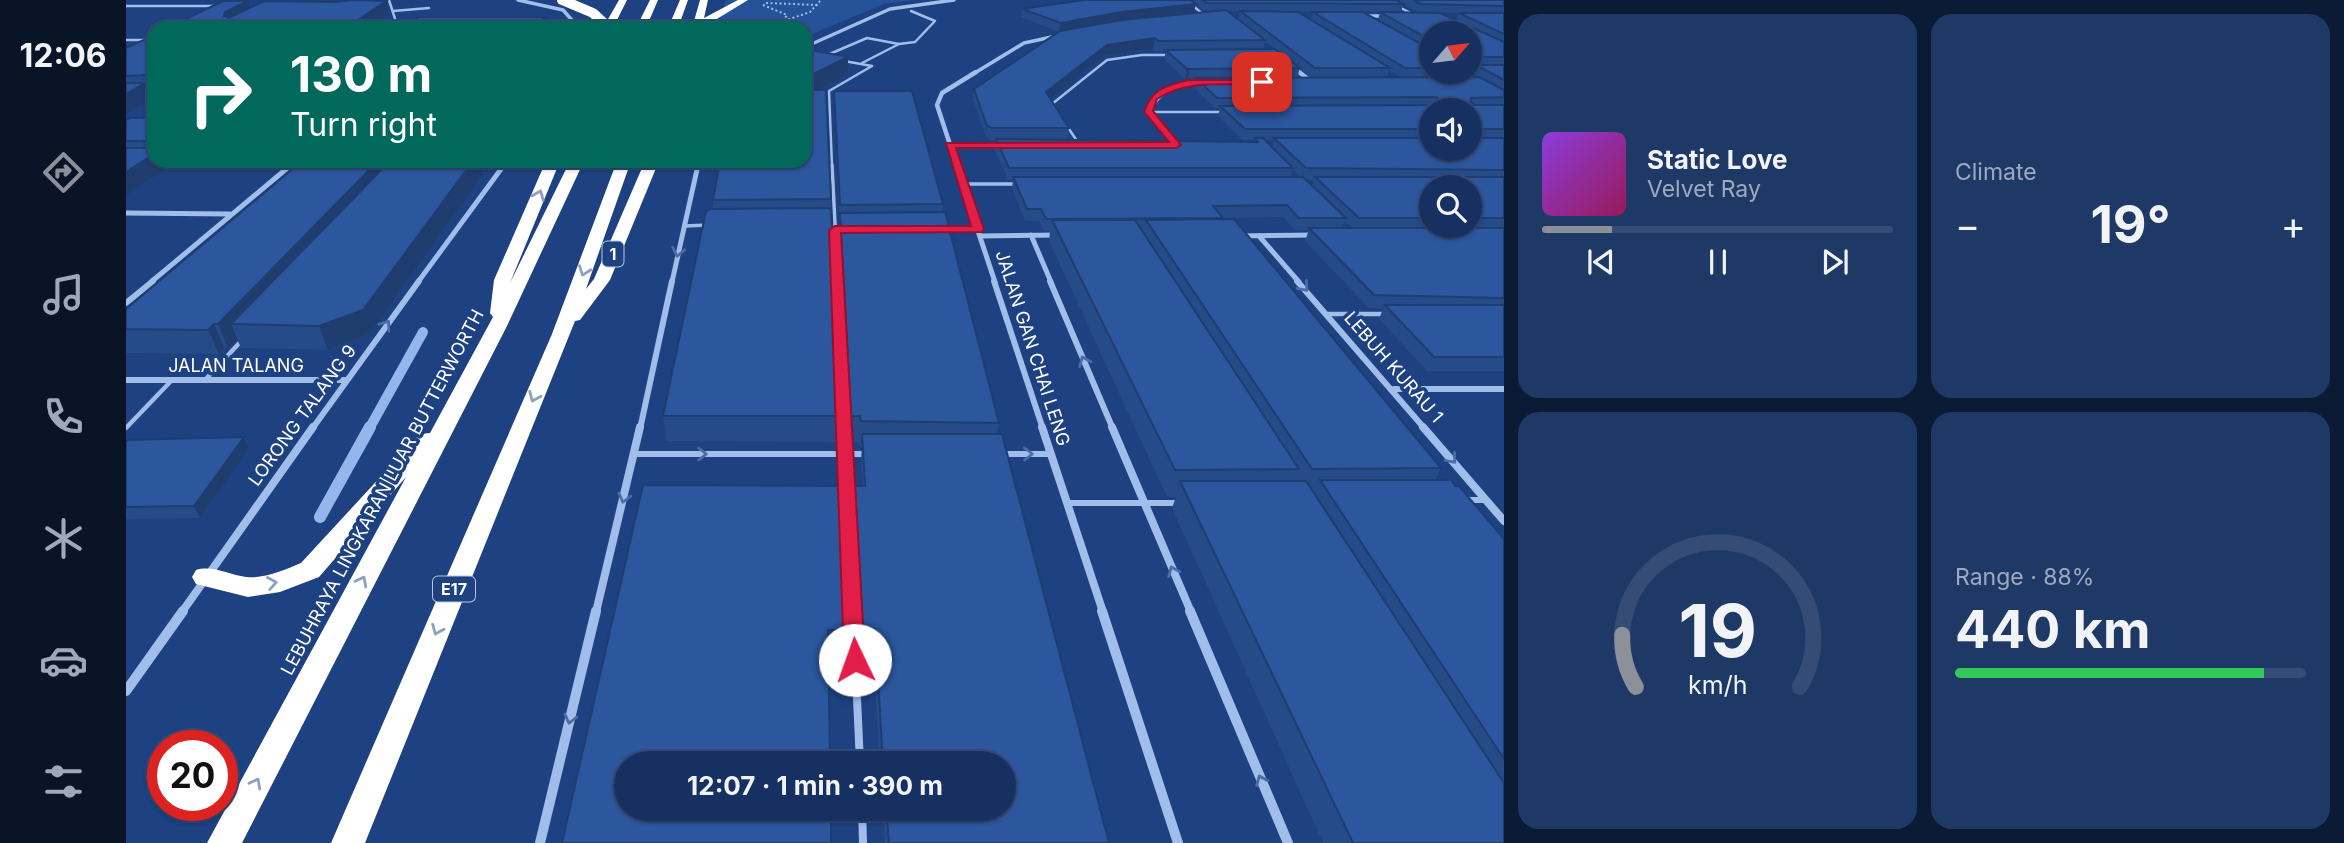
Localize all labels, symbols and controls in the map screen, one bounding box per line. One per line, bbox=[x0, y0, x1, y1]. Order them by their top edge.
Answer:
north arrow bbox=[1419, 21, 1482, 84]
map controls bbox=[1419, 21, 1482, 238]
text: 12:06 bbox=[20, 36, 107, 75]
text: 130 m bbox=[290, 45, 432, 104]
icon: right bbox=[175, 49, 266, 140]
pin bbox=[1232, 52, 1292, 112]
icon: arrive bbox=[1243, 63, 1281, 101]
button: sound bbox=[1419, 98, 1482, 161]
text: Turn right bbox=[290, 105, 437, 144]
text: Static Love bbox=[1647, 144, 1788, 175]
icon: directions bbox=[39, 148, 88, 197]
text: Climate bbox=[1955, 158, 2037, 186]
button: search bbox=[1419, 175, 1482, 238]
text: Velvet Ray bbox=[1647, 175, 1761, 203]
one-way arrow bbox=[531, 190, 545, 202]
text: 19° bbox=[2090, 193, 2171, 256]
text: − bbox=[1955, 202, 1980, 248]
text: + bbox=[2281, 202, 2306, 248]
road number: 1 bbox=[602, 242, 624, 266]
icon: previous bbox=[1582, 243, 1620, 281]
icon: pause bbox=[1699, 243, 1737, 281]
icon: next bbox=[1816, 243, 1854, 281]
one-way arrow bbox=[672, 245, 687, 257]
street label: JALAN GAN CHAI LENG bbox=[991, 248, 1075, 448]
one-way arrow bbox=[578, 265, 592, 277]
icon: music bbox=[39, 270, 88, 319]
one-way arrow bbox=[1296, 279, 1308, 292]
street label: LEBUHRAYA LINGKARAN LUAR BUTTERWORTH bbox=[276, 306, 488, 678]
street label: LEBUH KURAU 1 bbox=[1340, 307, 1448, 427]
one-way arrow bbox=[378, 320, 391, 333]
street label: LORONG TALANG 9 bbox=[244, 340, 360, 490]
street label: JALAN TALANG bbox=[168, 355, 304, 376]
one-way arrow bbox=[1078, 356, 1092, 368]
one-way arrow bbox=[528, 390, 542, 403]
icon: phone bbox=[39, 392, 88, 441]
one-way arrow bbox=[698, 446, 708, 462]
one-way arrow bbox=[1023, 446, 1034, 462]
one-way arrow bbox=[1444, 452, 1457, 464]
one-way arrow bbox=[618, 491, 632, 503]
icon: climate bbox=[39, 514, 88, 563]
text: Range · 88% bbox=[1955, 563, 2094, 591]
one-way arrow bbox=[1167, 565, 1181, 577]
one-way arrow bbox=[266, 576, 278, 591]
one-way arrow bbox=[353, 576, 367, 588]
road number: E17 bbox=[433, 576, 475, 602]
text: 19 bbox=[1678, 586, 1757, 675]
text: 440 km bbox=[1955, 598, 2150, 661]
one-way arrow bbox=[431, 623, 445, 635]
position arrow bbox=[818, 623, 892, 697]
icon: car bbox=[39, 636, 88, 685]
text: km/h bbox=[1688, 669, 1747, 699]
one-way arrow bbox=[564, 713, 578, 725]
speed limit sign: 20 bbox=[147, 730, 238, 821]
icon: filters bbox=[39, 757, 88, 806]
text: 12:07 · 1 min · 390 m bbox=[687, 770, 943, 801]
one-way arrow bbox=[1256, 775, 1270, 787]
one-way arrow bbox=[247, 777, 261, 790]

